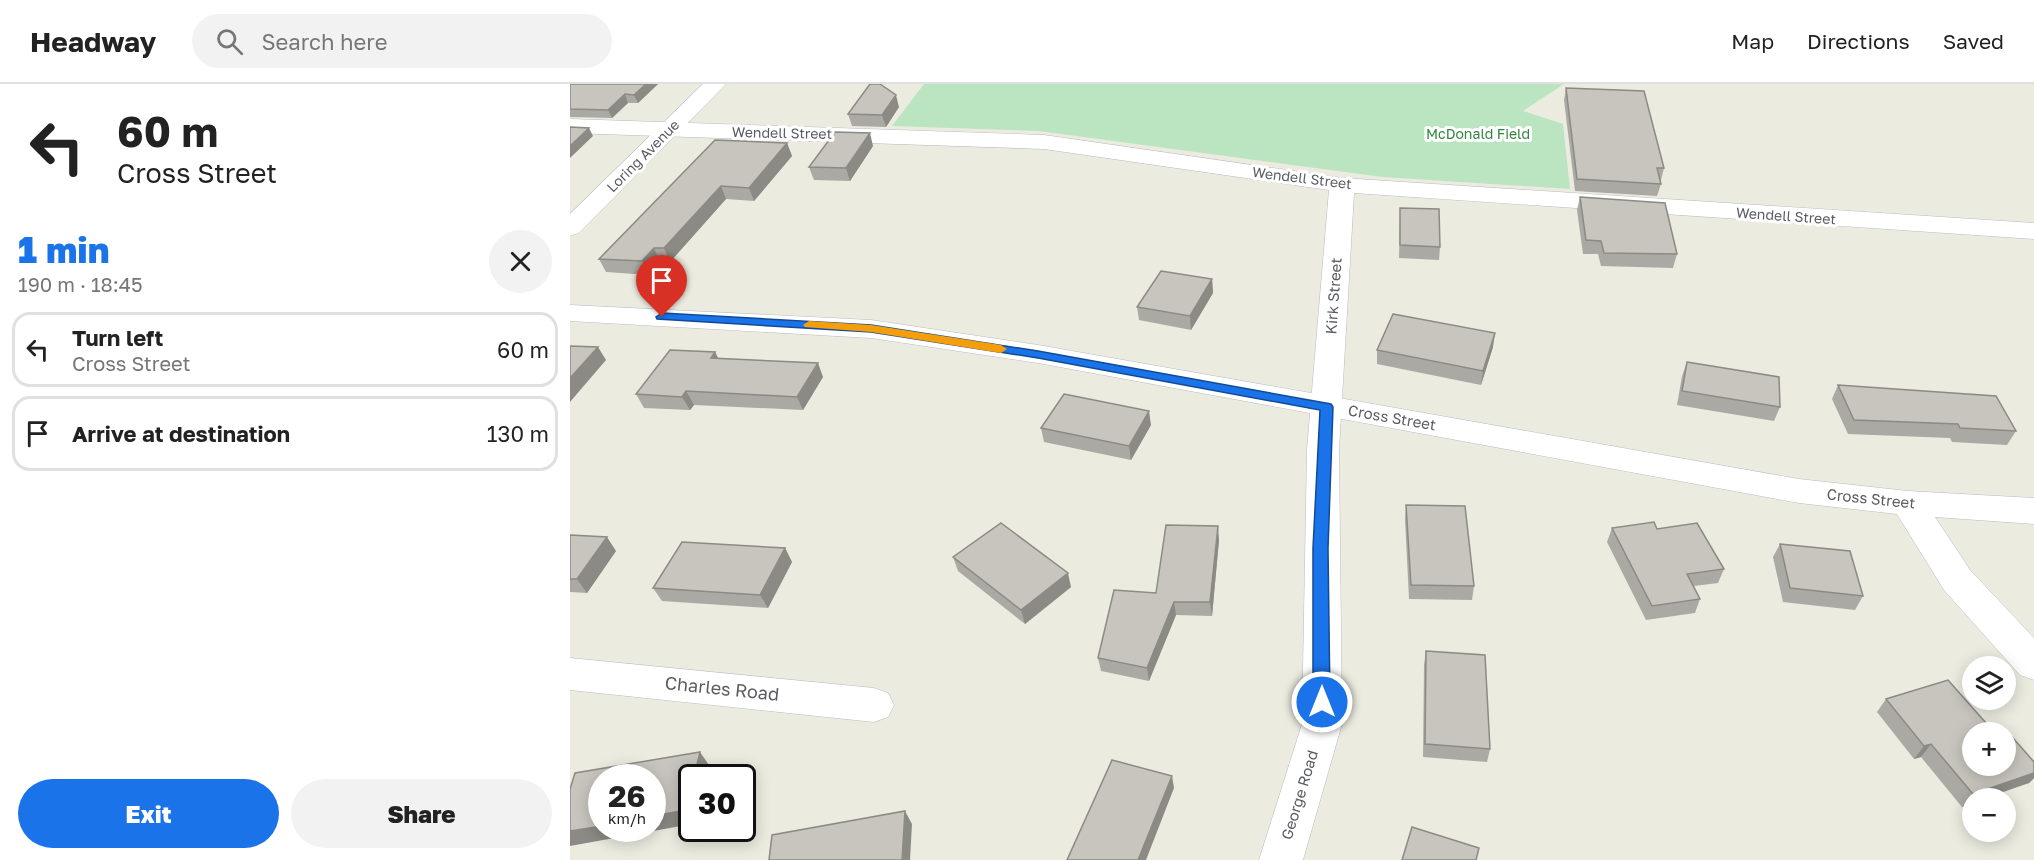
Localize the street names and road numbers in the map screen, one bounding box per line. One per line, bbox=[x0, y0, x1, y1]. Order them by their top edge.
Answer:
street label: Loring Avenue bbox=[603, 116, 682, 195]
street label: Wendell Street bbox=[732, 123, 832, 142]
street label: Wendell Street bbox=[1251, 163, 1353, 192]
street label: Wendell Street bbox=[1735, 204, 1837, 227]
street label: Kirk Street bbox=[1321, 257, 1345, 335]
street label: Cross Street bbox=[1347, 400, 1438, 434]
street label: Cross Street bbox=[1826, 484, 1916, 512]
street label: Charles Road bbox=[664, 671, 780, 705]
street label: George Road bbox=[1277, 748, 1321, 842]

